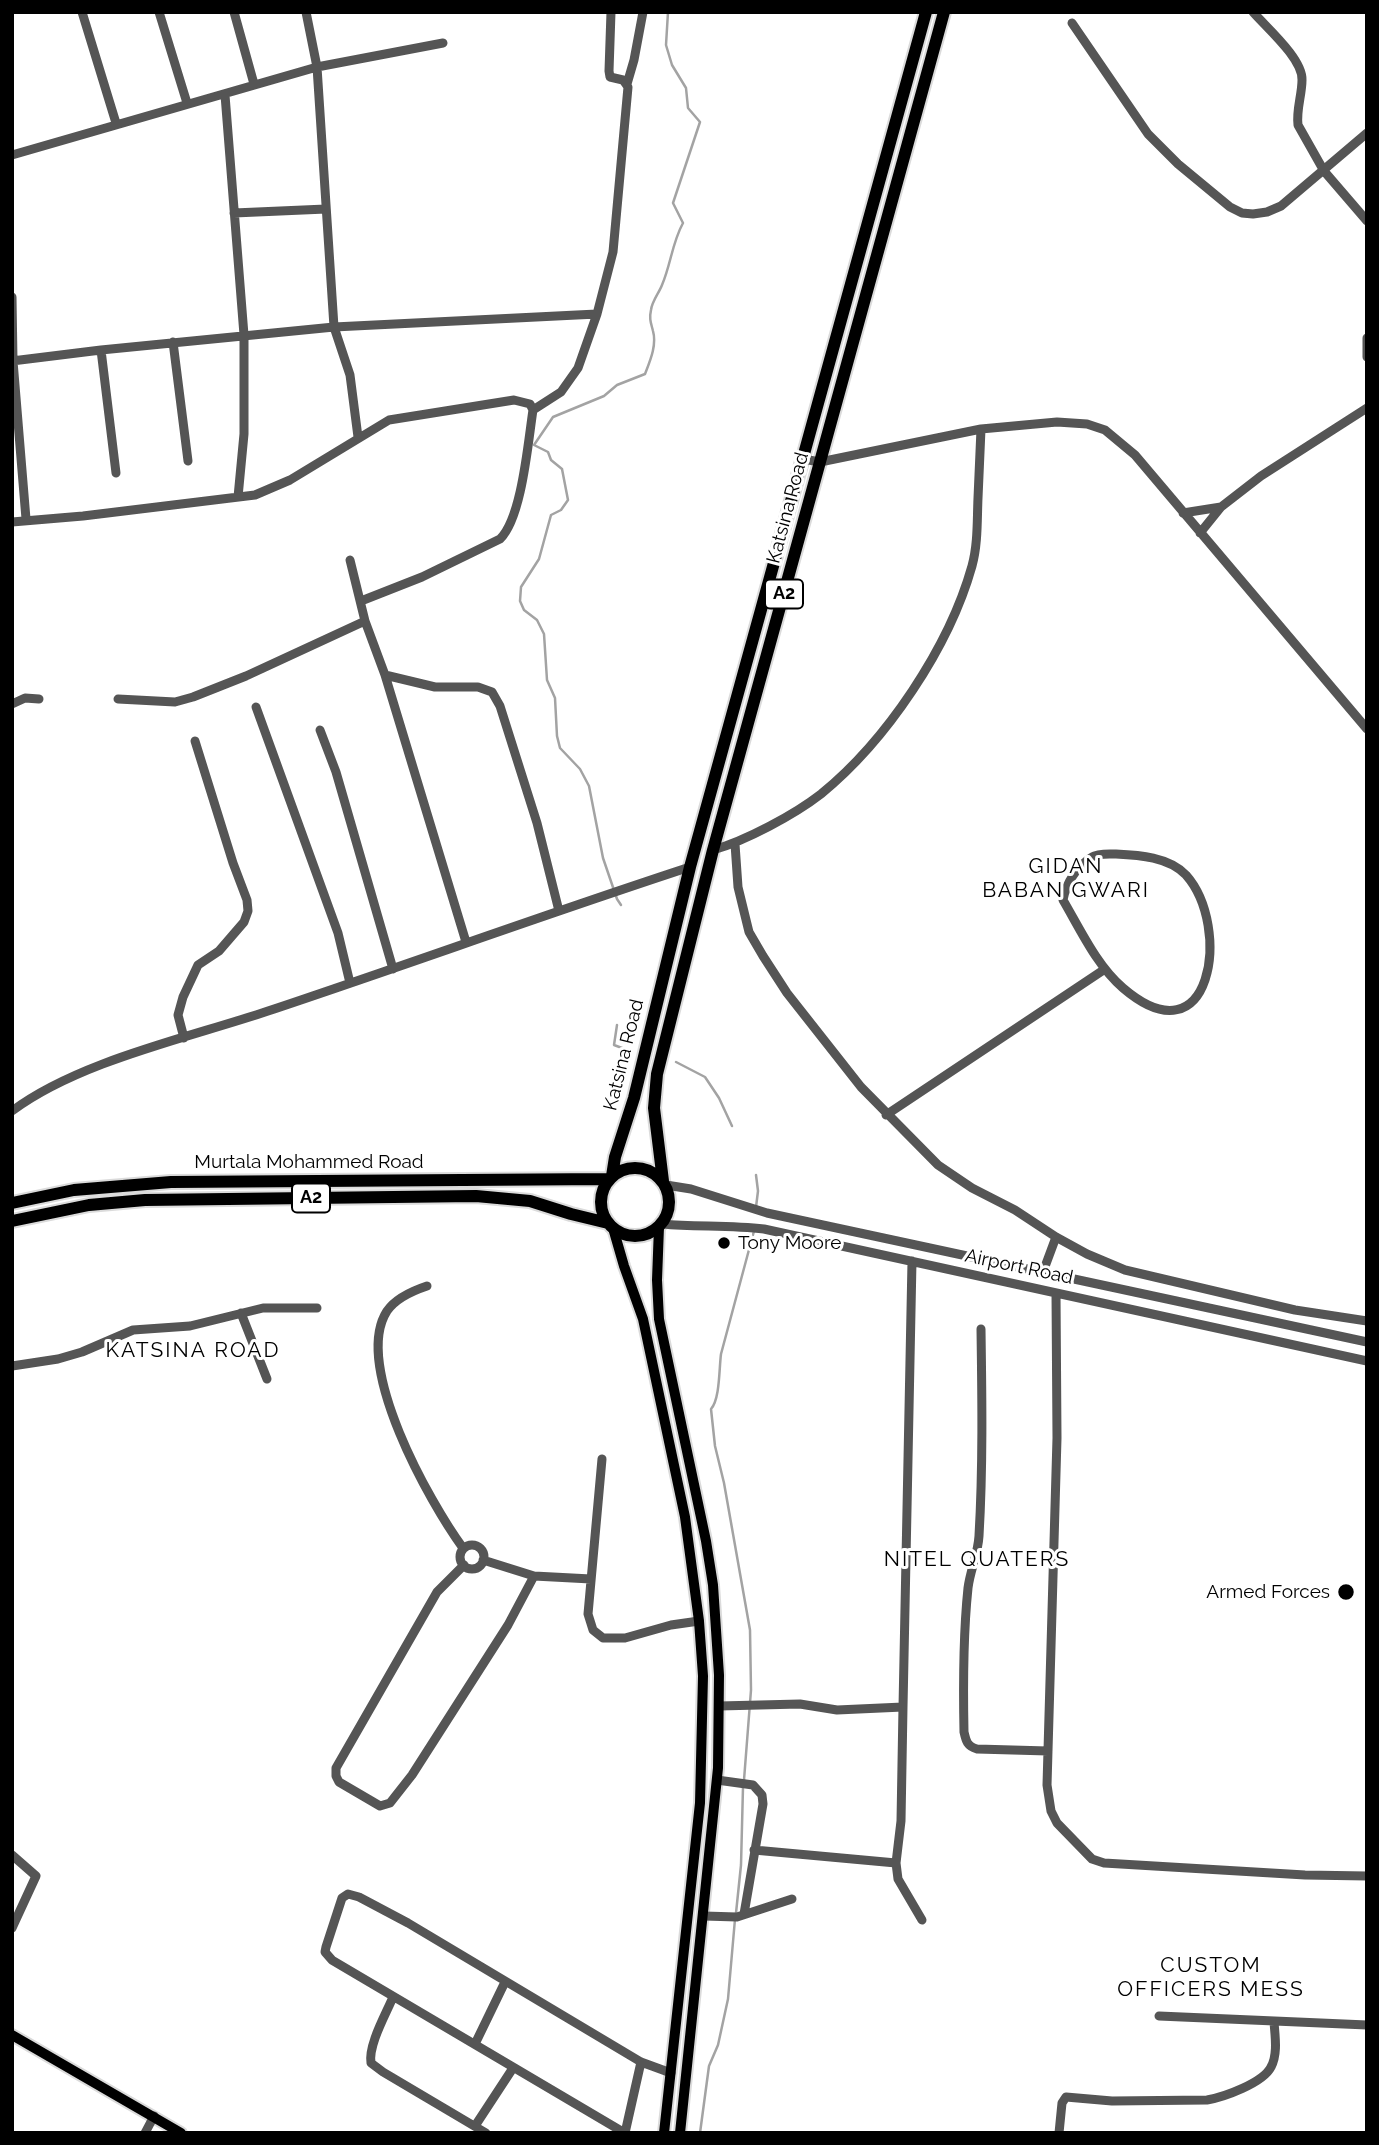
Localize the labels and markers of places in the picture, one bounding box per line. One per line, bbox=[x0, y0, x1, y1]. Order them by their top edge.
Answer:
place label: Tony Moore bbox=[738, 1232, 841, 1254]
marker: Tony Moore bbox=[716, 1235, 732, 1251]
place label: Armed Forces bbox=[1206, 1581, 1330, 1603]
marker: Armed Forces bbox=[1336, 1582, 1356, 1602]

